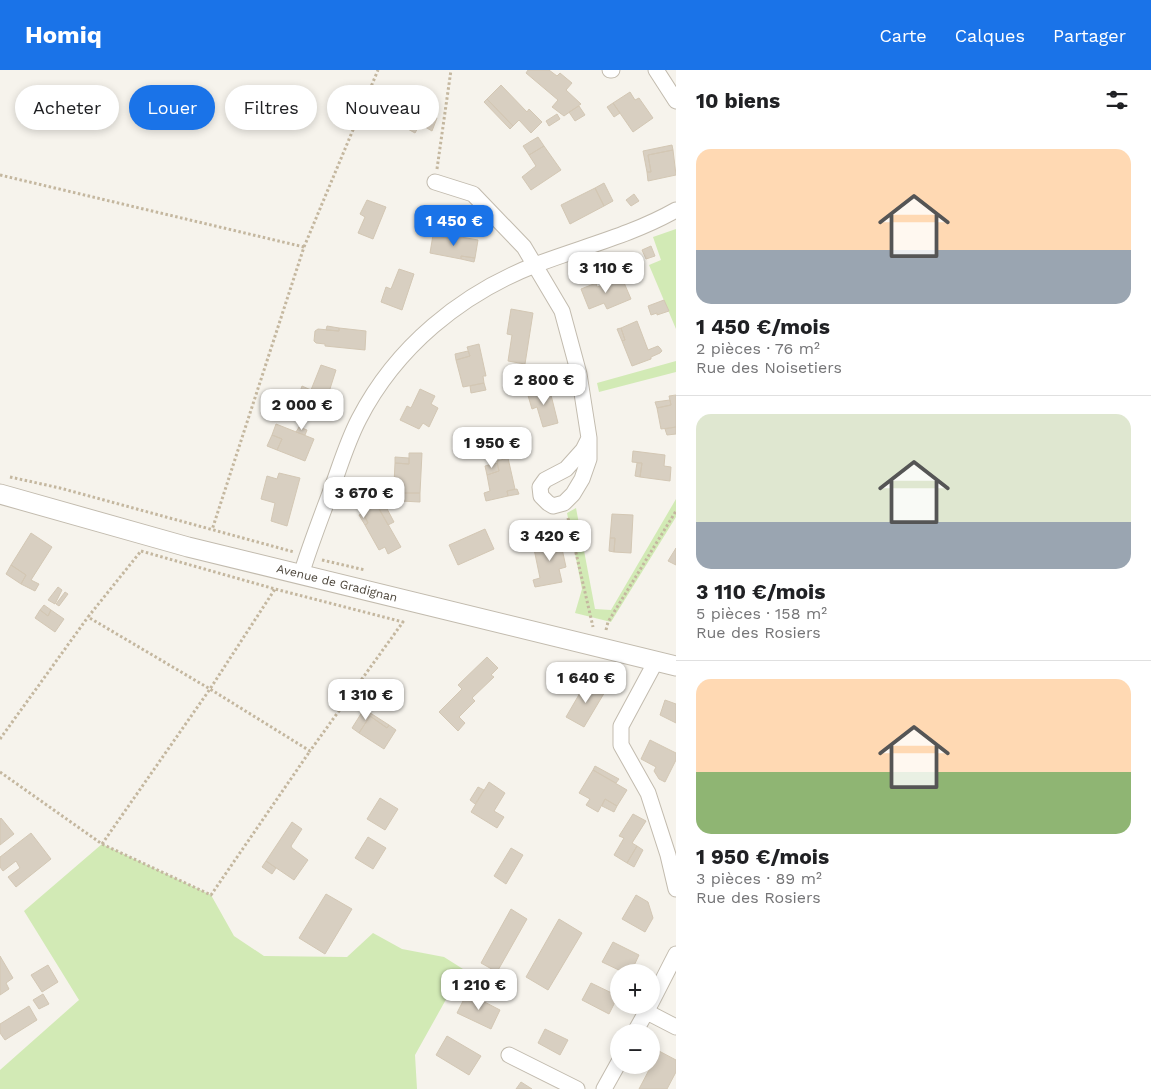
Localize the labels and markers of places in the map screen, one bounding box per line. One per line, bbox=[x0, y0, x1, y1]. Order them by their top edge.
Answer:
pin: 1 450 € bbox=[408, 204, 500, 247]
pin: 3 110 € bbox=[560, 252, 652, 294]
pin: 2 800 € bbox=[498, 364, 590, 406]
pin: 2 000 € bbox=[256, 388, 348, 431]
pin: 1 950 € bbox=[446, 426, 538, 469]
pin: 3 670 € bbox=[318, 476, 410, 519]
pin: 3 420 € bbox=[504, 520, 596, 562]
pin: 1 640 € bbox=[540, 662, 632, 704]
pin: 1 310 € bbox=[320, 678, 412, 721]
pin: 1 210 € bbox=[433, 968, 525, 1011]

